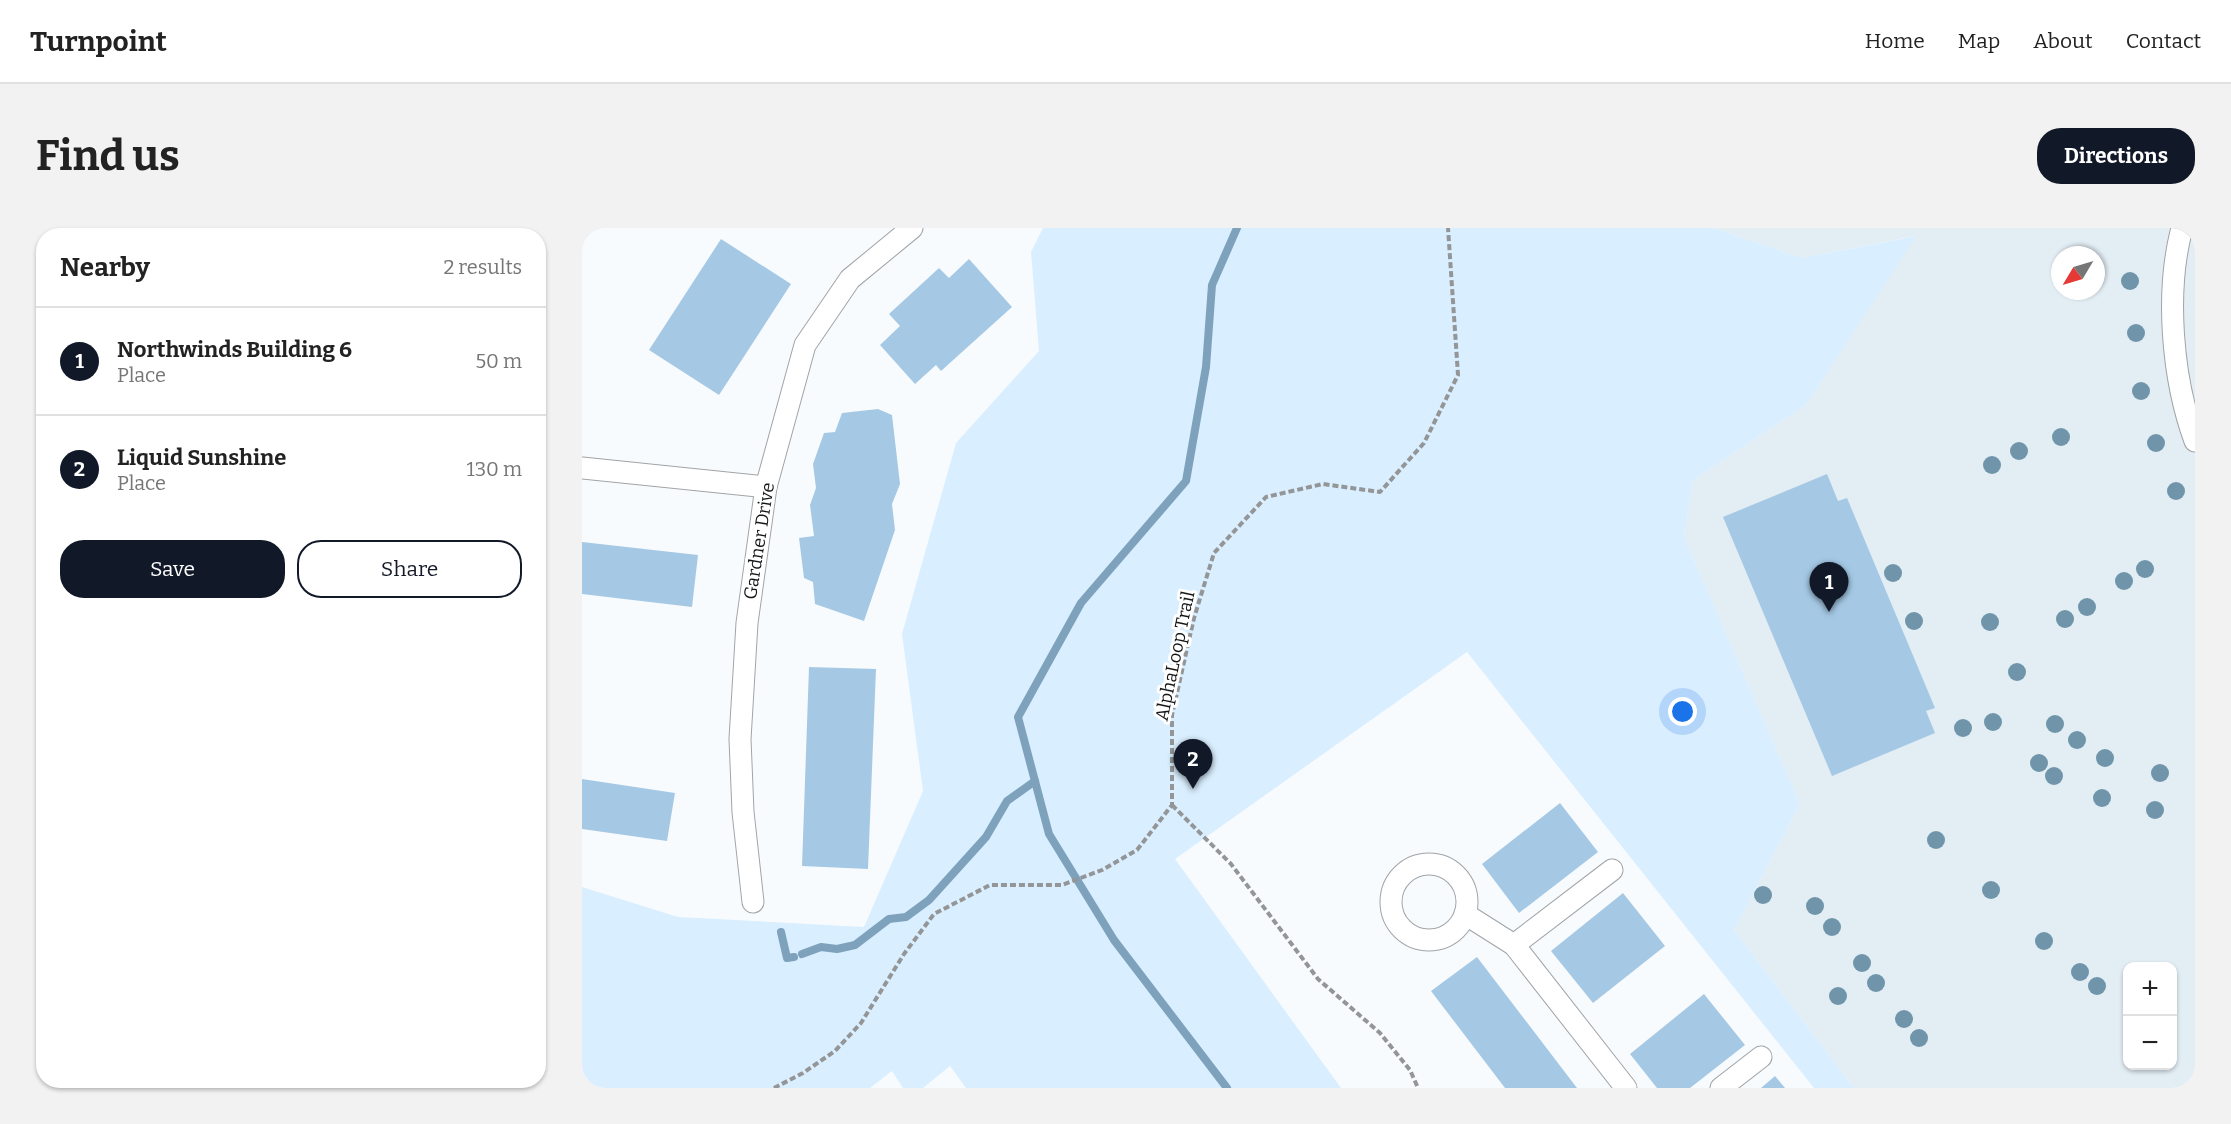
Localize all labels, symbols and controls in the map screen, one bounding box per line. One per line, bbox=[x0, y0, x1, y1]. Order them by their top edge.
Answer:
text: Turnpoint bbox=[30, 25, 167, 58]
text: Home bbox=[1865, 28, 1925, 54]
text: Map bbox=[1958, 28, 2000, 54]
text: About bbox=[2033, 28, 2093, 54]
text: Contact bbox=[2126, 28, 2201, 54]
button: Directions bbox=[2037, 128, 2195, 184]
text: Find us bbox=[36, 131, 180, 181]
north arrow bbox=[2051, 246, 2105, 300]
text: Nearby bbox=[60, 252, 150, 283]
text: 2 results bbox=[443, 255, 522, 279]
text: Northwinds Building 6 bbox=[117, 336, 352, 363]
text: 1 bbox=[75, 349, 84, 373]
text: 50 m bbox=[475, 349, 522, 373]
text: Place bbox=[117, 363, 166, 387]
text: Liquid Sunshine bbox=[117, 444, 286, 471]
text: 2 bbox=[74, 457, 85, 481]
text: 130 m bbox=[467, 457, 522, 481]
text: Place bbox=[117, 471, 166, 495]
street label: Gardner Drive bbox=[739, 481, 779, 601]
button: Save bbox=[60, 540, 285, 598]
button: Share bbox=[297, 540, 522, 598]
pin: 1 bbox=[1810, 562, 1848, 612]
street label: AlphaLoop Trail bbox=[1151, 589, 1199, 723]
your location bbox=[1668, 697, 1697, 726]
pin: 2 bbox=[1174, 740, 1212, 789]
map controls bbox=[2123, 962, 2177, 1070]
button: + bbox=[2123, 962, 2177, 1016]
button: − bbox=[2123, 1016, 2177, 1070]

